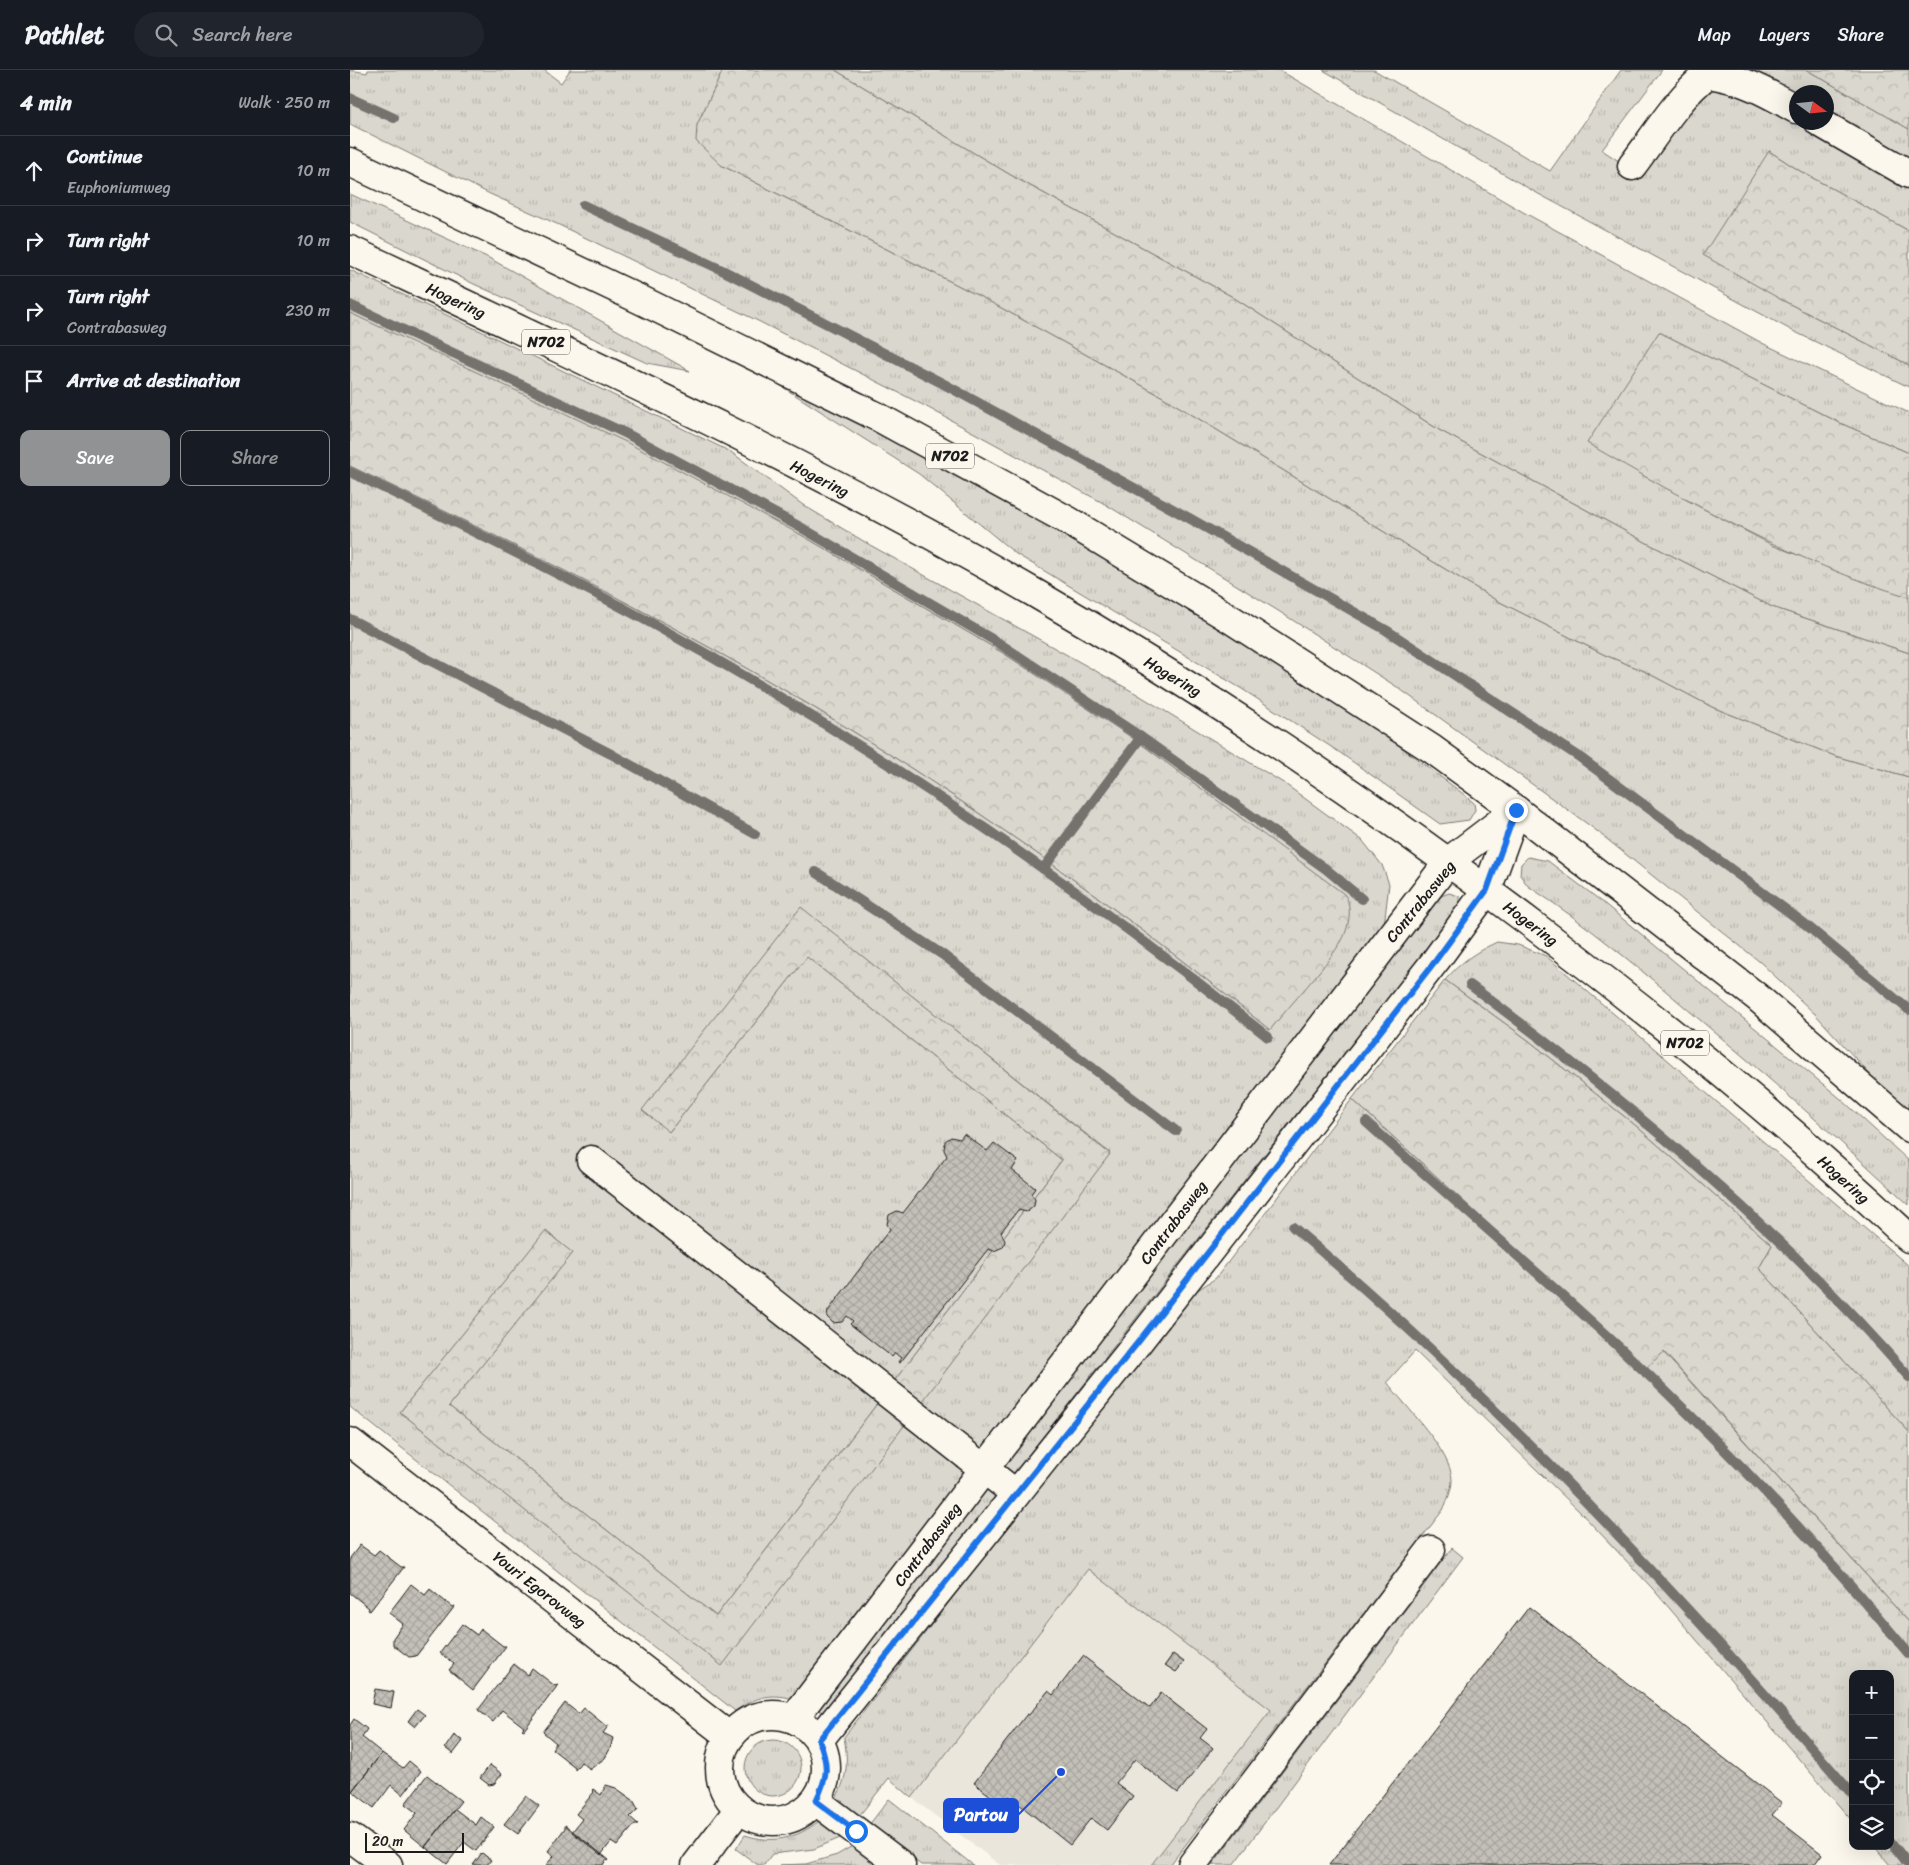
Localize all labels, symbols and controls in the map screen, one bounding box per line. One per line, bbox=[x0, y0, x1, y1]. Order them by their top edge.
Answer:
search box bbox=[134, 12, 484, 57]
text: Pathlet bbox=[25, 14, 104, 56]
text: Search here bbox=[192, 18, 292, 51]
text: Map bbox=[1698, 19, 1731, 51]
text: Layers bbox=[1759, 19, 1810, 51]
text: Share bbox=[1838, 19, 1884, 51]
icon: search bbox=[152, 21, 180, 49]
text: 4 min bbox=[20, 84, 72, 122]
north arrow bbox=[1789, 85, 1834, 130]
text: Walk · 250 m bbox=[238, 88, 330, 117]
text: Continue bbox=[67, 140, 143, 173]
text: 10 m bbox=[297, 156, 330, 185]
icon: ahead bbox=[20, 157, 48, 185]
text: Euphoniumweg bbox=[67, 173, 171, 202]
text: Turn right bbox=[67, 224, 149, 257]
text: 10 m bbox=[297, 226, 330, 255]
icon: right bbox=[20, 227, 48, 255]
street label: Hogering bbox=[421, 274, 491, 327]
text: Turn right bbox=[67, 280, 149, 313]
text: 230 m bbox=[285, 296, 330, 325]
icon: right bbox=[20, 297, 48, 325]
text: Contrabasweg bbox=[67, 313, 167, 342]
road number: N702 bbox=[522, 330, 570, 354]
text: Arrive at destination bbox=[67, 364, 240, 397]
icon: arrive bbox=[20, 367, 48, 395]
button: Save bbox=[20, 430, 170, 486]
button: Share bbox=[180, 430, 330, 486]
road number: N702 bbox=[926, 444, 974, 468]
street label: Hogering bbox=[785, 451, 855, 506]
street label: Hogering bbox=[1138, 648, 1207, 705]
route end bbox=[1505, 799, 1528, 822]
street label: Contrabasweg bbox=[1378, 853, 1463, 949]
street label: Hogering bbox=[1497, 893, 1565, 954]
road number: N702 bbox=[1661, 1030, 1709, 1056]
street label: Hogering bbox=[1810, 1147, 1877, 1211]
street label: Contrabasweg bbox=[1132, 1174, 1215, 1271]
street label: Contrabasweg bbox=[886, 1496, 969, 1593]
street label: Youri Egorovweg bbox=[486, 1543, 593, 1636]
map controls bbox=[1849, 1670, 1894, 1850]
button: + bbox=[1849, 1670, 1894, 1715]
button: − bbox=[1849, 1715, 1894, 1760]
button: locate bbox=[1849, 1760, 1894, 1805]
callout: Partou bbox=[944, 1799, 1018, 1832]
text: Partou bbox=[954, 1799, 1008, 1831]
button: layers bbox=[1849, 1805, 1894, 1850]
route start bbox=[845, 1820, 868, 1843]
text: 20 m bbox=[372, 1829, 403, 1854]
scale bar bbox=[365, 1830, 464, 1853]

